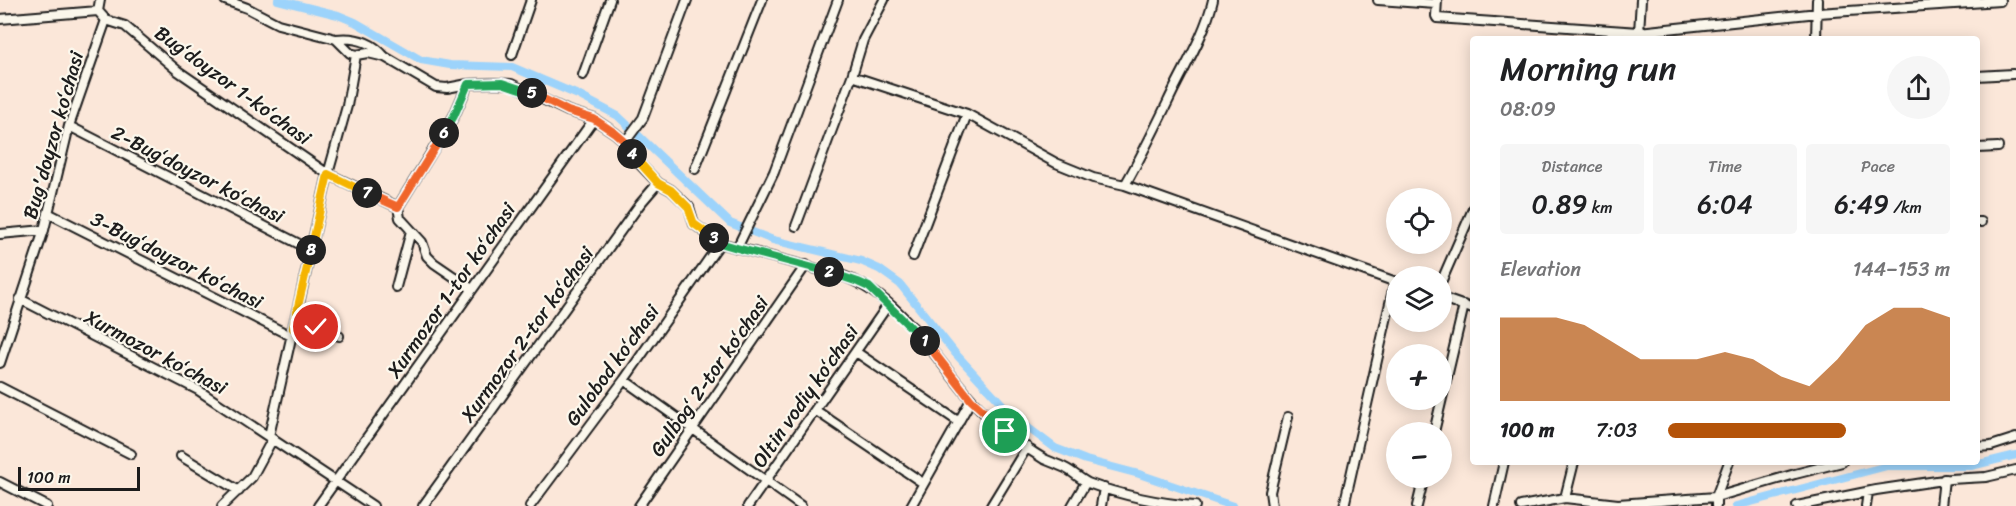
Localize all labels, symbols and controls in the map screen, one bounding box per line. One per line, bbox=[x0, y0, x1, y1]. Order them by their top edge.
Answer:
street label: Bugʻdoyzor 1-koʻchasi bbox=[147, 16, 320, 155]
text: Morning run bbox=[1500, 40, 1676, 98]
street label: Bug'doyzor koʻchasi bbox=[13, 46, 95, 223]
button: share bbox=[1887, 56, 1950, 119]
pin: 5 bbox=[517, 78, 547, 108]
text: 5 bbox=[527, 78, 537, 107]
text: 08:09 bbox=[1500, 92, 1556, 127]
street label: 2-Bugʻdoyzor koʻchasi bbox=[105, 116, 292, 234]
pin: 6 bbox=[429, 118, 459, 148]
text: 6 bbox=[439, 118, 449, 147]
pin: 4 bbox=[617, 139, 647, 169]
text: 4 bbox=[627, 139, 637, 168]
text: Distance bbox=[1542, 152, 1602, 181]
text: Time bbox=[1708, 152, 1742, 181]
text: Pace bbox=[1861, 152, 1895, 181]
pin: 7 bbox=[352, 178, 382, 208]
text: 7 bbox=[362, 178, 372, 207]
text: 0.89 bbox=[1532, 181, 1587, 227]
text: 6:04 bbox=[1697, 181, 1753, 227]
text: 6:49 bbox=[1834, 181, 1889, 227]
map controls bbox=[1386, 188, 1452, 488]
button: locate bbox=[1386, 188, 1452, 254]
text: km bbox=[1587, 193, 1612, 222]
text: /km bbox=[1889, 193, 1922, 222]
street label: Xurmozor 1-tor koʻchasi bbox=[377, 194, 526, 386]
street label: 3-Bugʻdoyzor koʻchasi bbox=[84, 202, 270, 320]
pin: 3 bbox=[699, 223, 729, 253]
text: 3 bbox=[710, 223, 718, 252]
pin: 8 bbox=[296, 235, 326, 265]
text: 8 bbox=[306, 235, 316, 264]
street label: Xurmozor 2-tor koʻchasi bbox=[451, 238, 604, 431]
text: Elevation bbox=[1500, 252, 1581, 287]
text: 144–153 m bbox=[1853, 252, 1950, 287]
pin: 2 bbox=[814, 257, 844, 287]
text: 2 bbox=[824, 257, 834, 286]
button: layers bbox=[1386, 266, 1452, 332]
street label: Gulbogʻ 2-tor koʻchasi bbox=[641, 287, 779, 464]
street label: Gulobod koʻchasi bbox=[556, 296, 670, 434]
street label: Xurmozor koʻchasi bbox=[77, 300, 235, 406]
pin bbox=[290, 301, 341, 352]
icon: check bbox=[299, 310, 332, 343]
street label: Oltin vodiy koʻchasi bbox=[743, 316, 869, 475]
pin: 1 bbox=[910, 326, 940, 356]
text: 1 bbox=[922, 326, 928, 355]
button: + bbox=[1386, 344, 1452, 410]
pin bbox=[979, 405, 1030, 456]
text: 100 m bbox=[1500, 413, 1554, 448]
text: 7:03 bbox=[1596, 413, 1637, 448]
icon: arrive bbox=[988, 414, 1021, 447]
button: − bbox=[1386, 422, 1452, 488]
text: 100 m bbox=[27, 463, 71, 492]
scale bar bbox=[18, 464, 140, 492]

